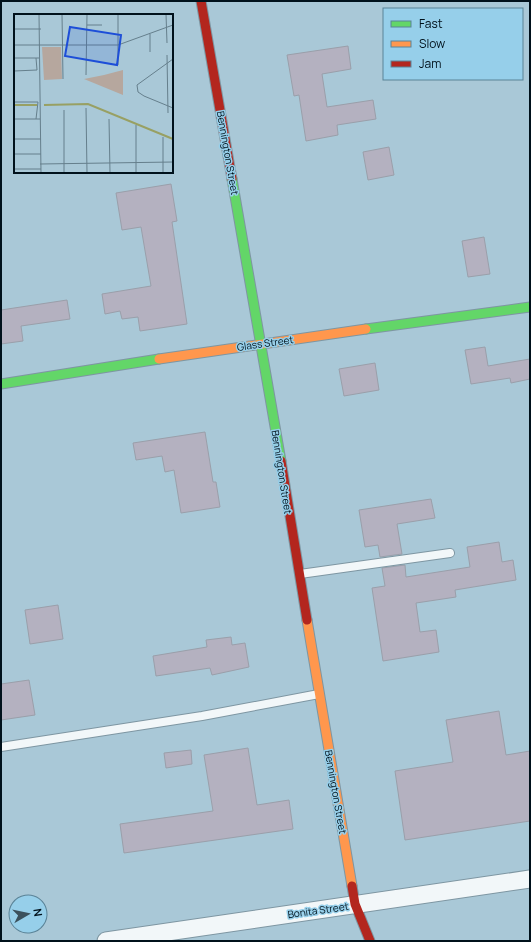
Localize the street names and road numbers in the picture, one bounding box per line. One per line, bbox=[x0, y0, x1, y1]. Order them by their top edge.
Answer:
street label: Bennington Street bbox=[214, 110, 242, 196]
street label: Glass Street bbox=[236, 332, 294, 354]
street label: Bennington Street bbox=[268, 429, 296, 515]
street label: Bennington Street bbox=[322, 749, 350, 835]
street label: Bonita Street bbox=[287, 899, 349, 921]

